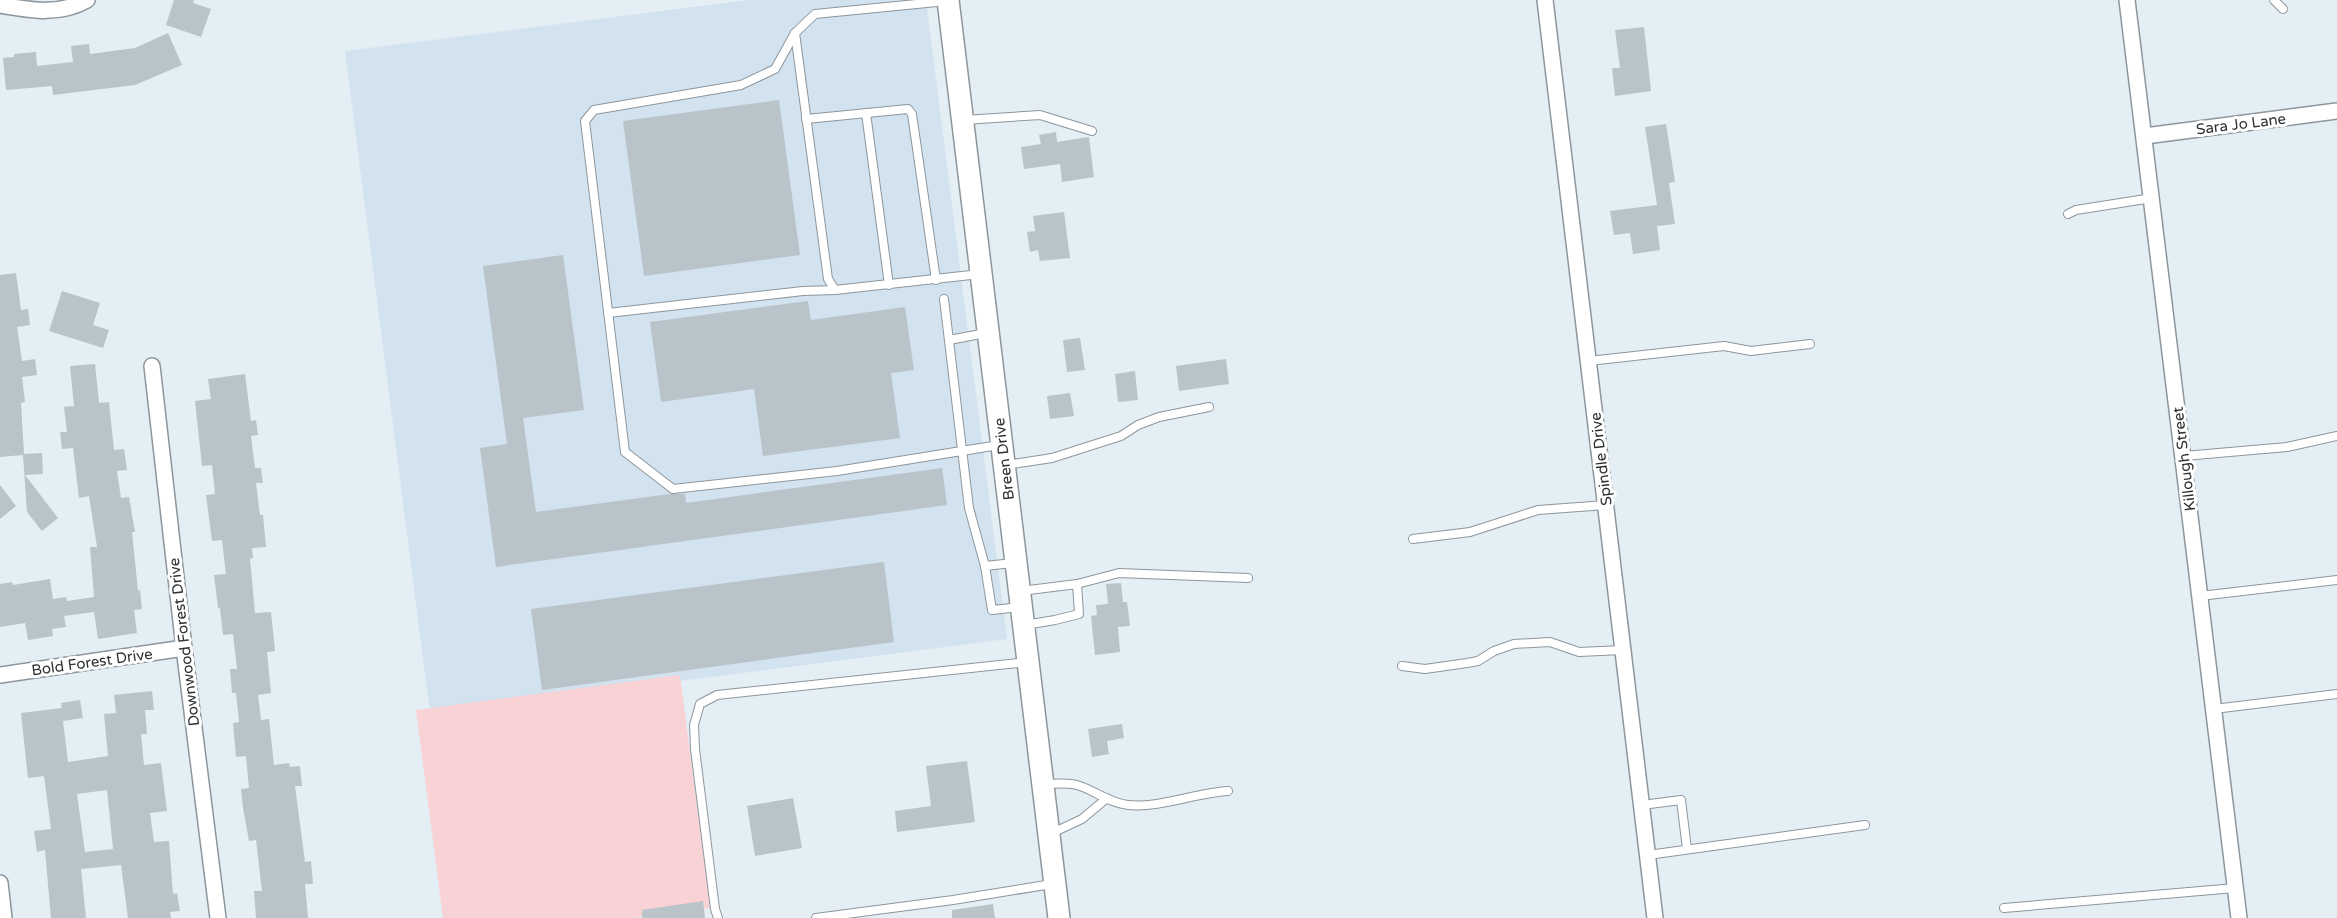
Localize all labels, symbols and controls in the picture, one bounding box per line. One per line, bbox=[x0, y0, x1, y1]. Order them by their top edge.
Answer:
street label: Sara Jo Lane bbox=[2195, 110, 2287, 138]
street label: Killough Street bbox=[2169, 406, 2199, 512]
street label: Spindle Drive bbox=[1586, 411, 1616, 507]
street label: Breen Drive bbox=[990, 417, 1018, 501]
street label: Downwood Forest Drive bbox=[165, 557, 203, 727]
street label: Bold Forest Drive bbox=[30, 645, 154, 679]

